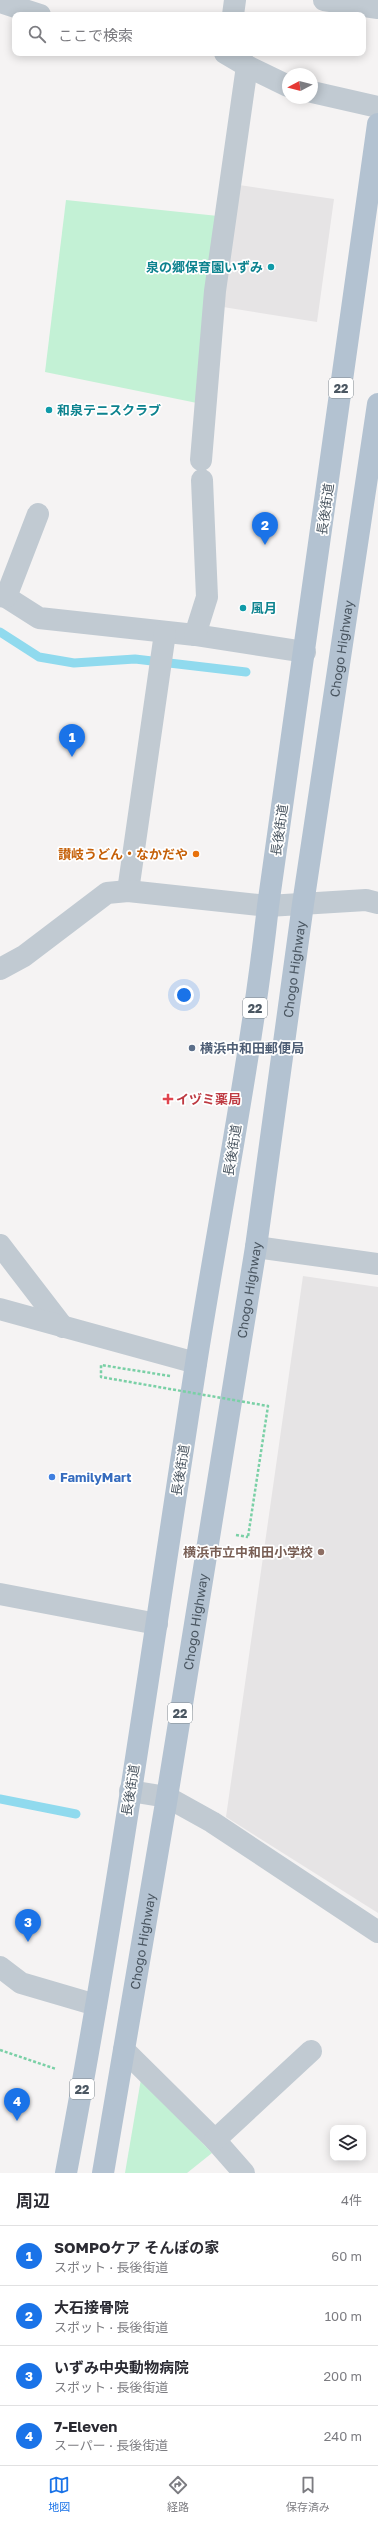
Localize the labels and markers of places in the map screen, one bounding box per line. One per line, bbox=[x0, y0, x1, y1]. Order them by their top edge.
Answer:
place label: 泉の郷保育園いずみ bbox=[146, 259, 263, 275]
marker: 泉の郷保育園いずみ bbox=[266, 262, 276, 272]
place label: 和泉テニスクラブ bbox=[57, 402, 161, 418]
marker: 和泉テニスクラブ bbox=[44, 405, 54, 415]
pin: 2 bbox=[252, 512, 278, 545]
place label: 風月 bbox=[251, 600, 277, 616]
marker: 風月 bbox=[238, 603, 248, 613]
pin: 1 bbox=[59, 724, 85, 757]
place label: 讃岐うどん・なかだや bbox=[58, 846, 188, 862]
marker: 讃岐うどん・なかだや bbox=[191, 849, 201, 859]
place label: 横浜中和田郵便局 bbox=[200, 1040, 304, 1056]
marker: 横浜中和田郵便局 bbox=[187, 1043, 197, 1053]
place label: イヅミ薬局 bbox=[176, 1091, 241, 1107]
marker: イヅミ薬局 bbox=[163, 1094, 173, 1104]
place label: FamilyMart bbox=[60, 1469, 131, 1485]
marker: FamilyMart bbox=[47, 1472, 57, 1482]
place label: 横浜市立中和田小学校 bbox=[183, 1544, 313, 1560]
marker: 横浜市立中和田小学校 bbox=[316, 1547, 326, 1557]
pin: 3 bbox=[15, 1909, 41, 1942]
pin: 4 bbox=[4, 2088, 30, 2121]

